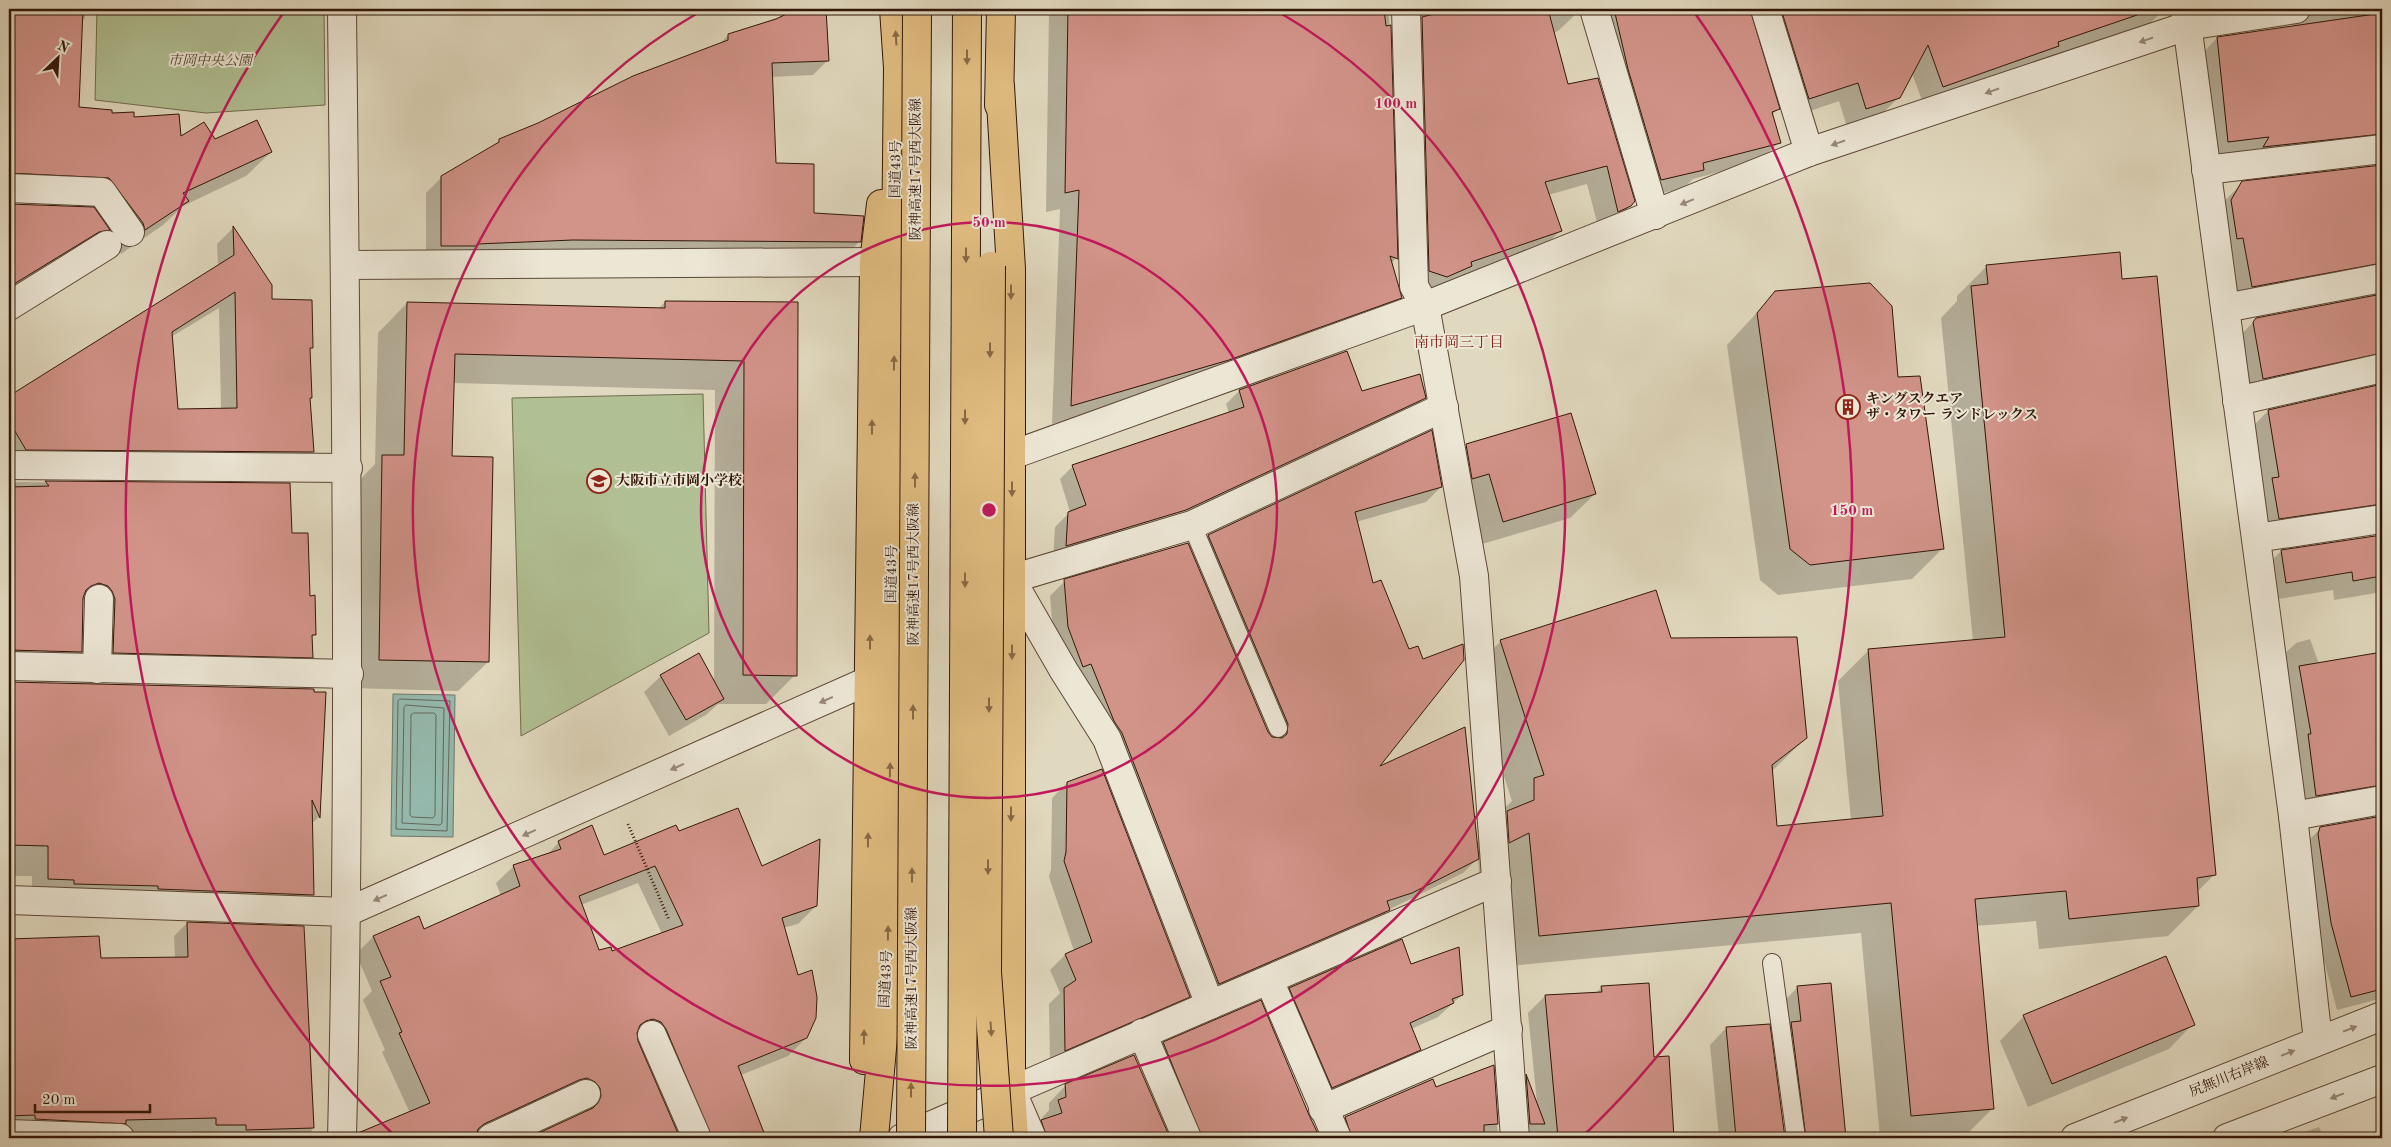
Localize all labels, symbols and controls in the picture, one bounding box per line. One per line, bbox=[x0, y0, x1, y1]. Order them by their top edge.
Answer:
one-way arrow bbox=[891, 30, 899, 46]
north arrow bbox=[32, 32, 82, 82]
one-way arrow bbox=[2138, 36, 2153, 44]
text: N bbox=[55, 39, 71, 56]
one-way arrow bbox=[963, 50, 971, 66]
park label: 市岡中央公園 bbox=[168, 53, 254, 68]
one-way arrow bbox=[1984, 87, 1999, 95]
text: 100 m bbox=[1375, 97, 1417, 112]
street label: 阪神高速17号西大阪線 bbox=[908, 98, 923, 240]
one-way arrow bbox=[1830, 139, 1845, 147]
street label: 国道43号 bbox=[887, 140, 904, 198]
one-way arrow bbox=[1679, 198, 1694, 206]
text: 50 m bbox=[972, 216, 1006, 231]
one-way arrow bbox=[962, 247, 970, 263]
one-way arrow bbox=[1007, 284, 1015, 300]
district label: 南市岡三丁目 bbox=[1414, 334, 1504, 351]
one-way arrow bbox=[986, 342, 994, 358]
one-way arrow bbox=[890, 354, 898, 370]
place label: キングスクエア ザ・タワー ランドレックス bbox=[1866, 391, 2038, 422]
building icon: キングスクエア ザ・タワー ランドレックス bbox=[1835, 394, 1861, 420]
one-way arrow bbox=[961, 410, 969, 426]
one-way arrow bbox=[868, 419, 876, 435]
school or university icon: 大阪市立市岡小学校 bbox=[586, 468, 612, 494]
one-way arrow bbox=[911, 471, 919, 487]
place label: 大阪市立市岡小学校 bbox=[616, 473, 742, 488]
one-way arrow bbox=[1008, 482, 1016, 498]
centre of rings bbox=[980, 501, 998, 519]
street label: 阪神高速17号西大阪線 bbox=[906, 503, 921, 645]
text: 150 m bbox=[1831, 504, 1873, 519]
street label: 国道43号 bbox=[883, 545, 900, 603]
one-way arrow bbox=[960, 572, 968, 588]
one-way arrow bbox=[866, 634, 874, 650]
one-way arrow bbox=[1008, 644, 1016, 660]
one-way arrow bbox=[819, 697, 833, 705]
one-way arrow bbox=[985, 697, 993, 713]
one-way arrow bbox=[909, 704, 917, 720]
one-way arrow bbox=[886, 762, 894, 778]
one-way arrow bbox=[670, 763, 684, 771]
one-way arrow bbox=[1007, 807, 1015, 823]
one-way arrow bbox=[522, 829, 536, 837]
one-way arrow bbox=[864, 831, 872, 847]
one-way arrow bbox=[984, 859, 992, 875]
one-way arrow bbox=[908, 866, 916, 882]
one-way arrow bbox=[373, 894, 387, 902]
street label: 阪神高速17号西大阪線 bbox=[904, 907, 919, 1049]
one-way arrow bbox=[884, 924, 892, 940]
street label: 国道43号 bbox=[876, 949, 895, 1008]
one-way arrow bbox=[988, 1022, 996, 1038]
one-way arrow bbox=[2343, 1025, 2358, 1033]
one-way arrow bbox=[861, 1029, 869, 1045]
one-way arrow bbox=[2281, 1049, 2295, 1057]
street label: 尻無川右岸線 bbox=[2187, 1054, 2271, 1099]
one-way arrow bbox=[907, 1081, 915, 1097]
scale bar bbox=[35, 1082, 150, 1114]
one-way arrow bbox=[2329, 1092, 2344, 1100]
text: 20 m bbox=[42, 1093, 76, 1108]
one-way arrow bbox=[2113, 1116, 2128, 1123]

